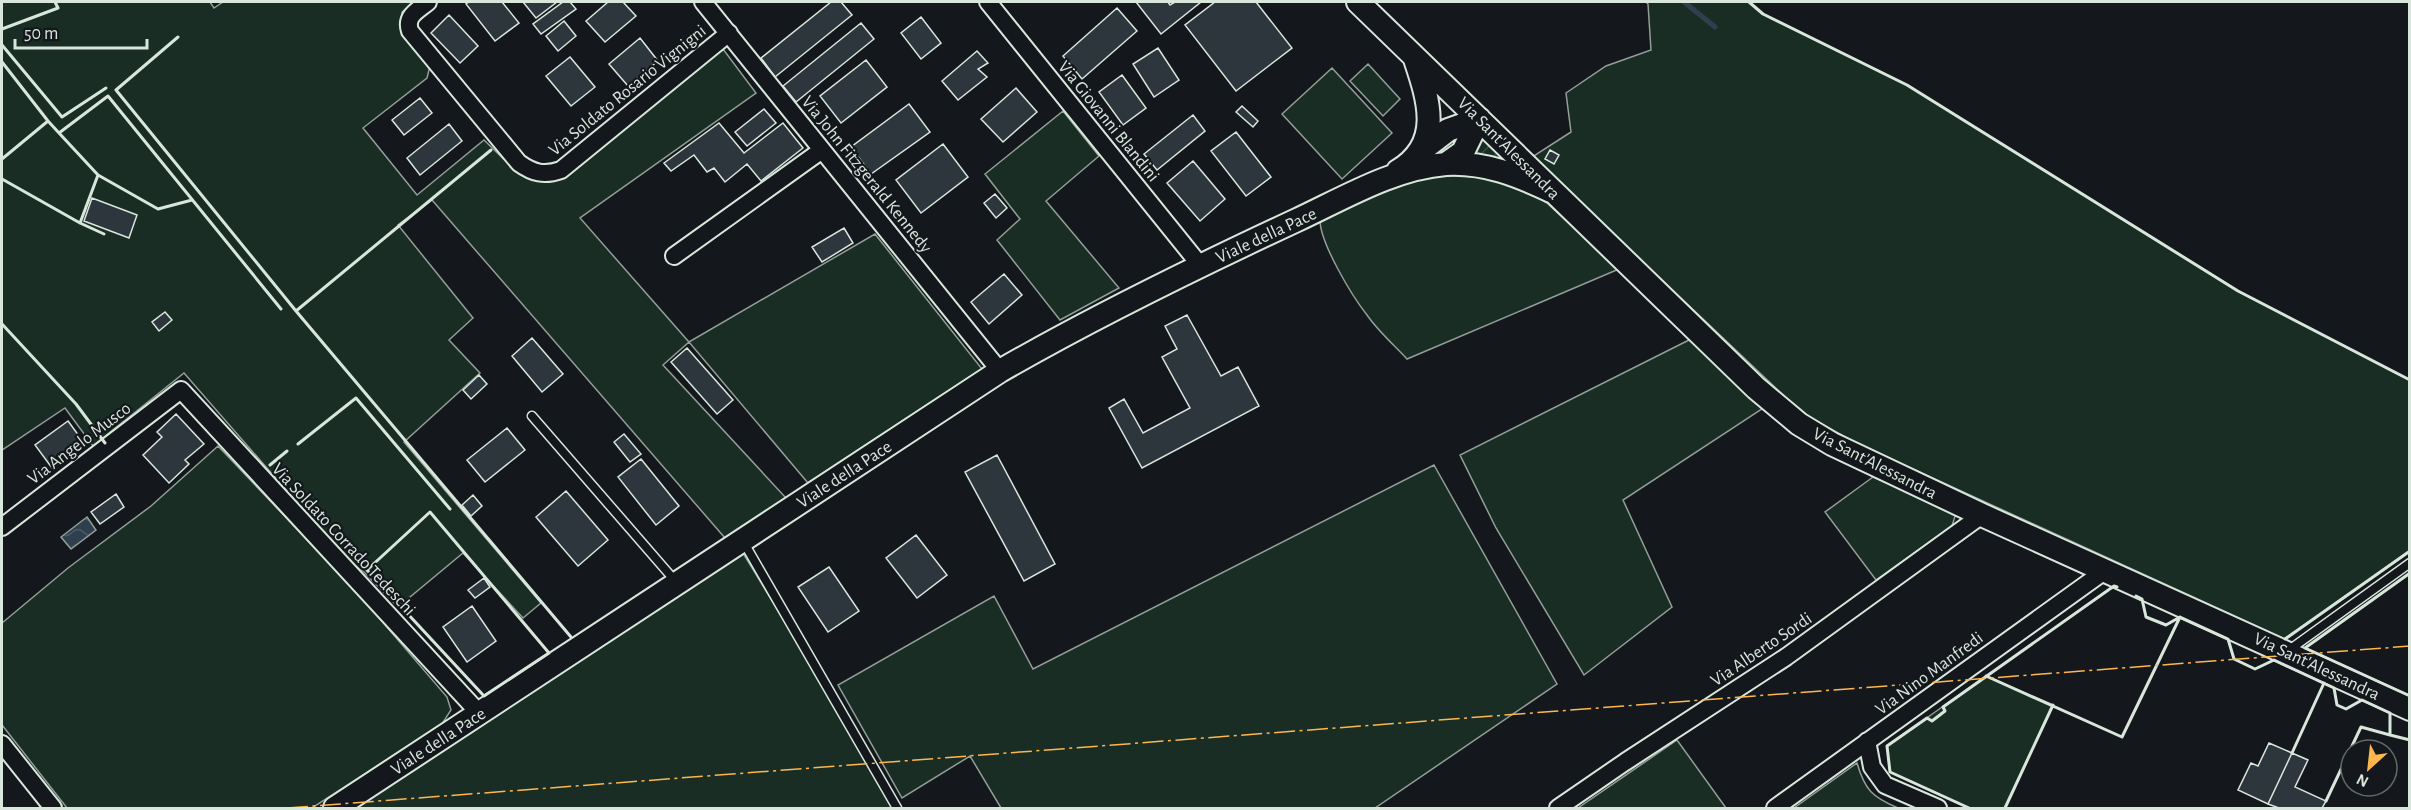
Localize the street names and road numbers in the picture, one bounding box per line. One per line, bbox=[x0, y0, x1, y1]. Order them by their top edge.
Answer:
street label: Via Soldato Rosario Vignigni bbox=[546, 22, 710, 160]
street label: Via Giovanni Blandini bbox=[1054, 58, 1162, 185]
street label: Via John Fitzgerald Kennedy bbox=[798, 93, 935, 257]
street label: Via Sant'Alessandra bbox=[1454, 94, 1563, 203]
street label: Viale della Pace bbox=[1213, 205, 1320, 267]
street label: Via Angelo Musco bbox=[25, 399, 135, 488]
street label: Via Sant'Alessandra bbox=[1810, 425, 1939, 503]
street label: Viale della Pace bbox=[794, 438, 895, 512]
street label: Via Soldato Corrado Tedeschi bbox=[268, 460, 419, 620]
street label: Via Alberto Sordi bbox=[1708, 609, 1815, 690]
street label: Via Nino Manfredi bbox=[1873, 629, 1987, 719]
street label: Via Sant'Alessandra bbox=[2251, 630, 2382, 704]
street label: Viale della Pace bbox=[388, 705, 489, 779]

